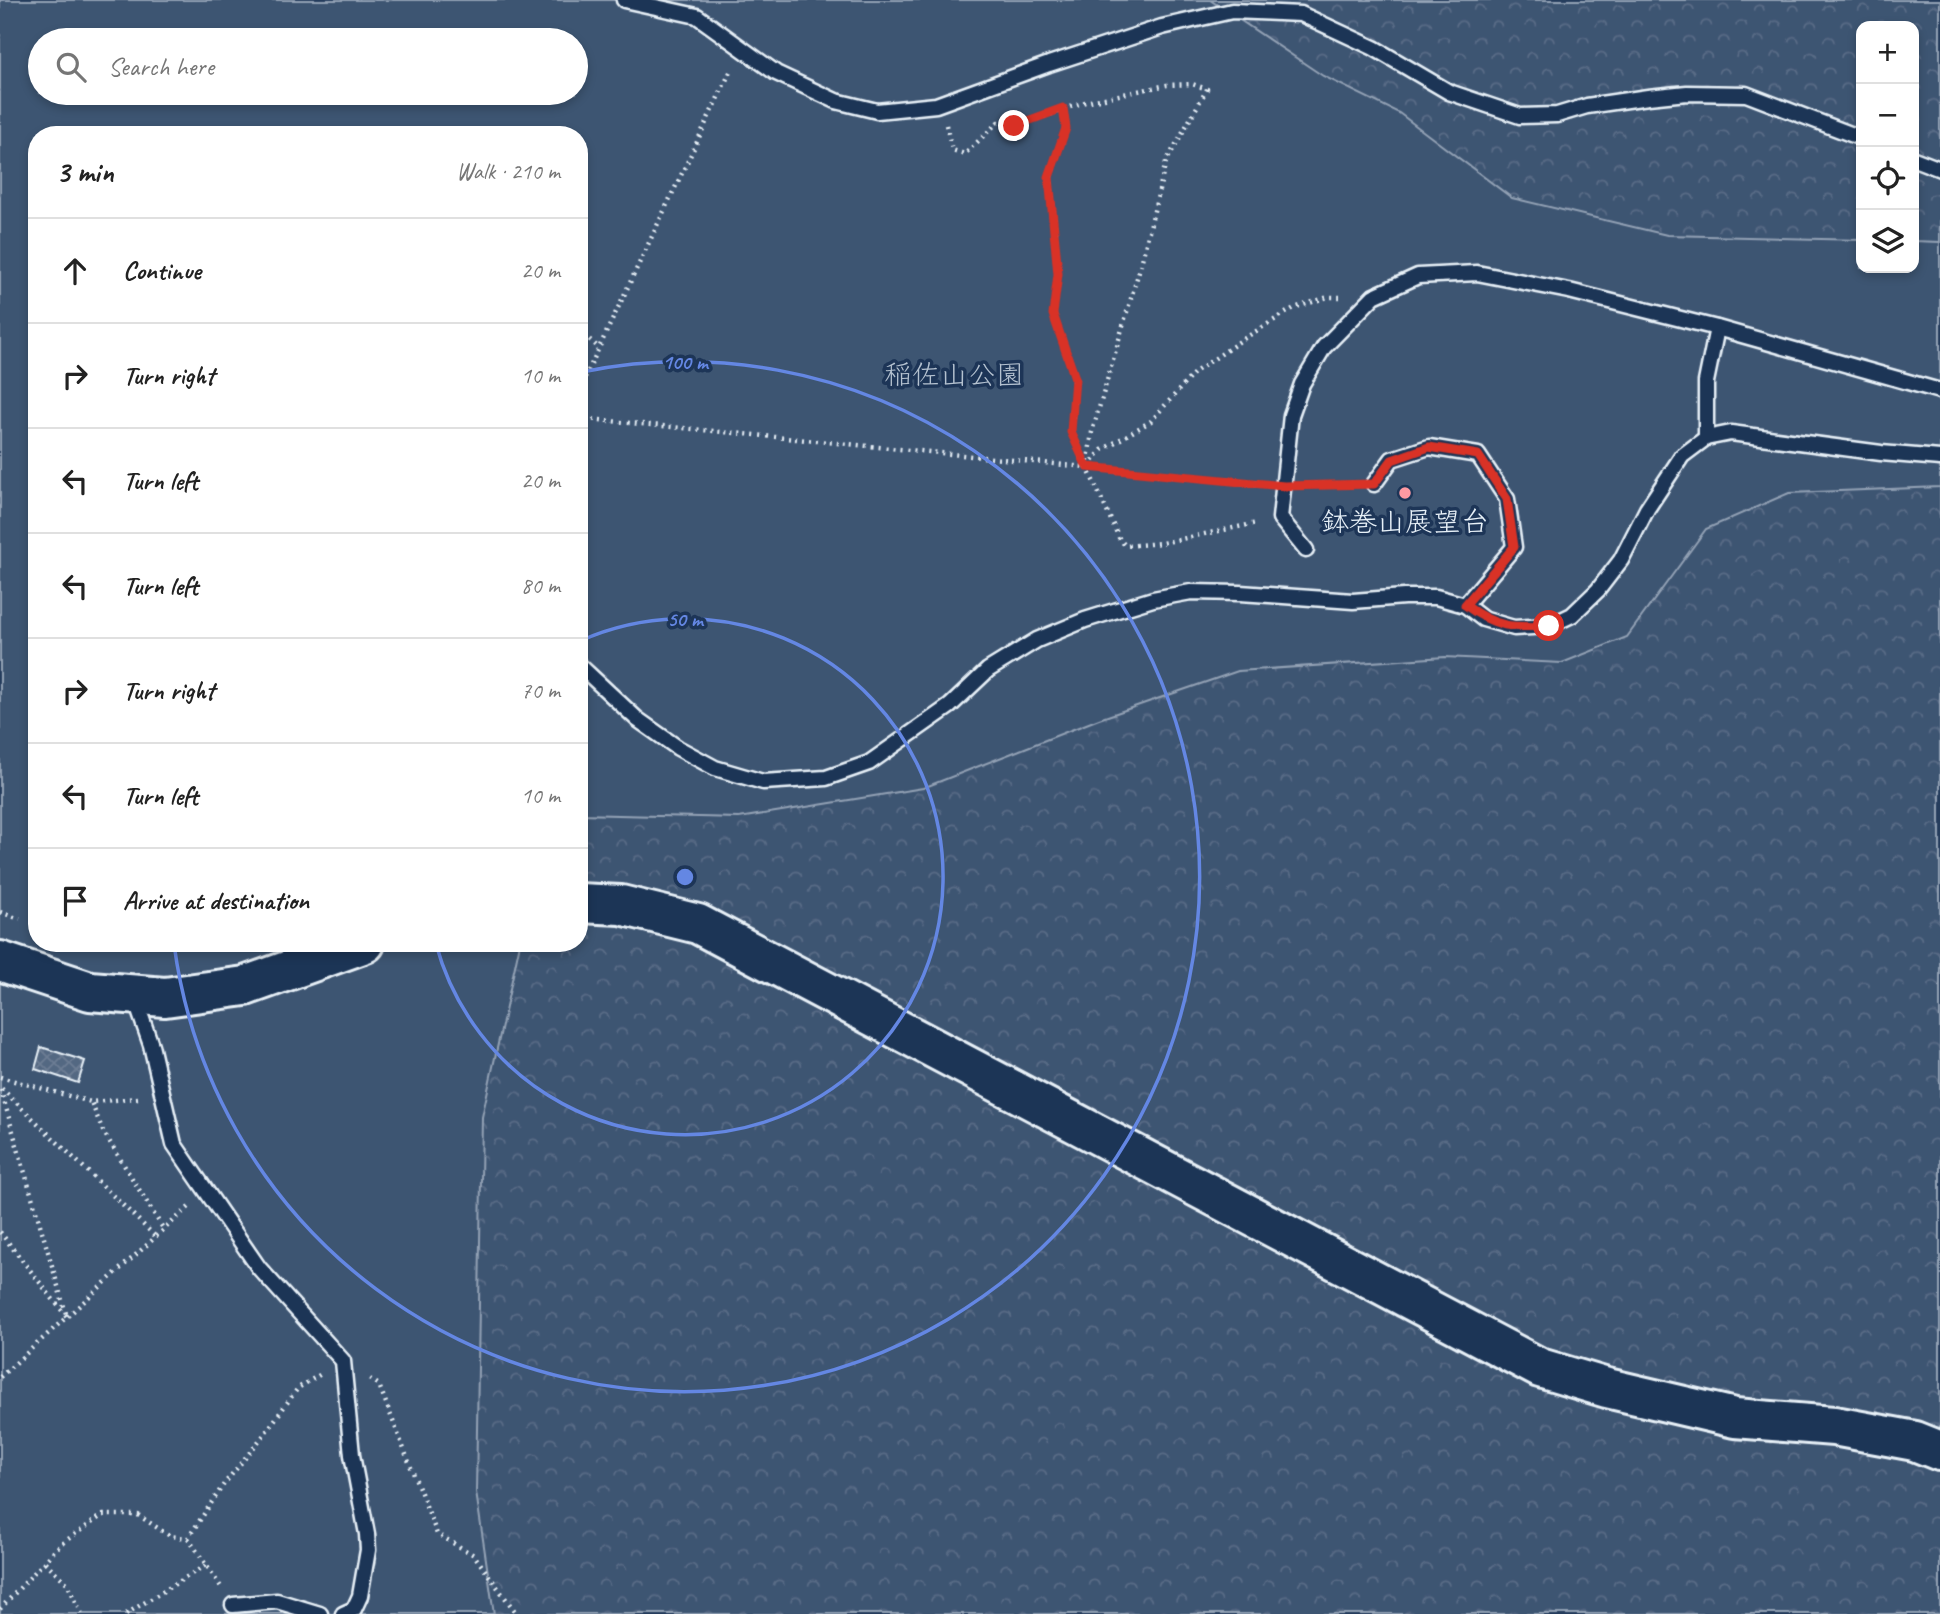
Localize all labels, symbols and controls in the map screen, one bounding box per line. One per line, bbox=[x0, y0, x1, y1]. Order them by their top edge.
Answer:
map controls bbox=[1856, 21, 1919, 273]
button: + bbox=[1856, 21, 1919, 84]
search box bbox=[28, 28, 588, 105]
icon: search bbox=[52, 48, 90, 86]
text: Search here bbox=[108, 50, 214, 83]
button: − bbox=[1856, 84, 1919, 147]
route end bbox=[998, 110, 1029, 141]
button: locate bbox=[1856, 147, 1919, 210]
text: 3 min bbox=[56, 153, 113, 191]
text: Walk · 210 m bbox=[456, 157, 560, 186]
button: layers bbox=[1856, 210, 1919, 273]
icon: ahead bbox=[56, 252, 94, 290]
text: Continue bbox=[123, 254, 201, 287]
text: 20 m bbox=[521, 256, 560, 285]
text: 100 m bbox=[662, 349, 710, 375]
icon: right bbox=[56, 357, 94, 395]
park label: 稲佐山公園 bbox=[884, 357, 1024, 392]
text: Turn right bbox=[123, 359, 214, 392]
text: 10 m bbox=[521, 361, 560, 390]
icon: left bbox=[56, 462, 94, 500]
text: Turn left bbox=[123, 464, 198, 497]
text: 20 m bbox=[521, 466, 560, 495]
marker: 鉢巻山展望台 bbox=[1397, 485, 1413, 501]
place label: 鉢巻山展望台 bbox=[1321, 504, 1489, 539]
icon: left bbox=[56, 567, 94, 605]
text: Turn left bbox=[123, 569, 198, 602]
text: 80 m bbox=[521, 571, 560, 600]
text: 50 m bbox=[667, 606, 705, 632]
route start bbox=[1533, 610, 1564, 641]
icon: right bbox=[56, 672, 94, 710]
text: Turn right bbox=[123, 674, 214, 707]
text: 70 m bbox=[521, 676, 560, 705]
icon: left bbox=[56, 777, 94, 815]
text: Turn left bbox=[123, 779, 198, 812]
text: 10 m bbox=[521, 781, 560, 810]
centre of rings bbox=[673, 865, 697, 889]
icon: arrive bbox=[56, 882, 94, 920]
text: Arrive at destination bbox=[123, 884, 309, 917]

